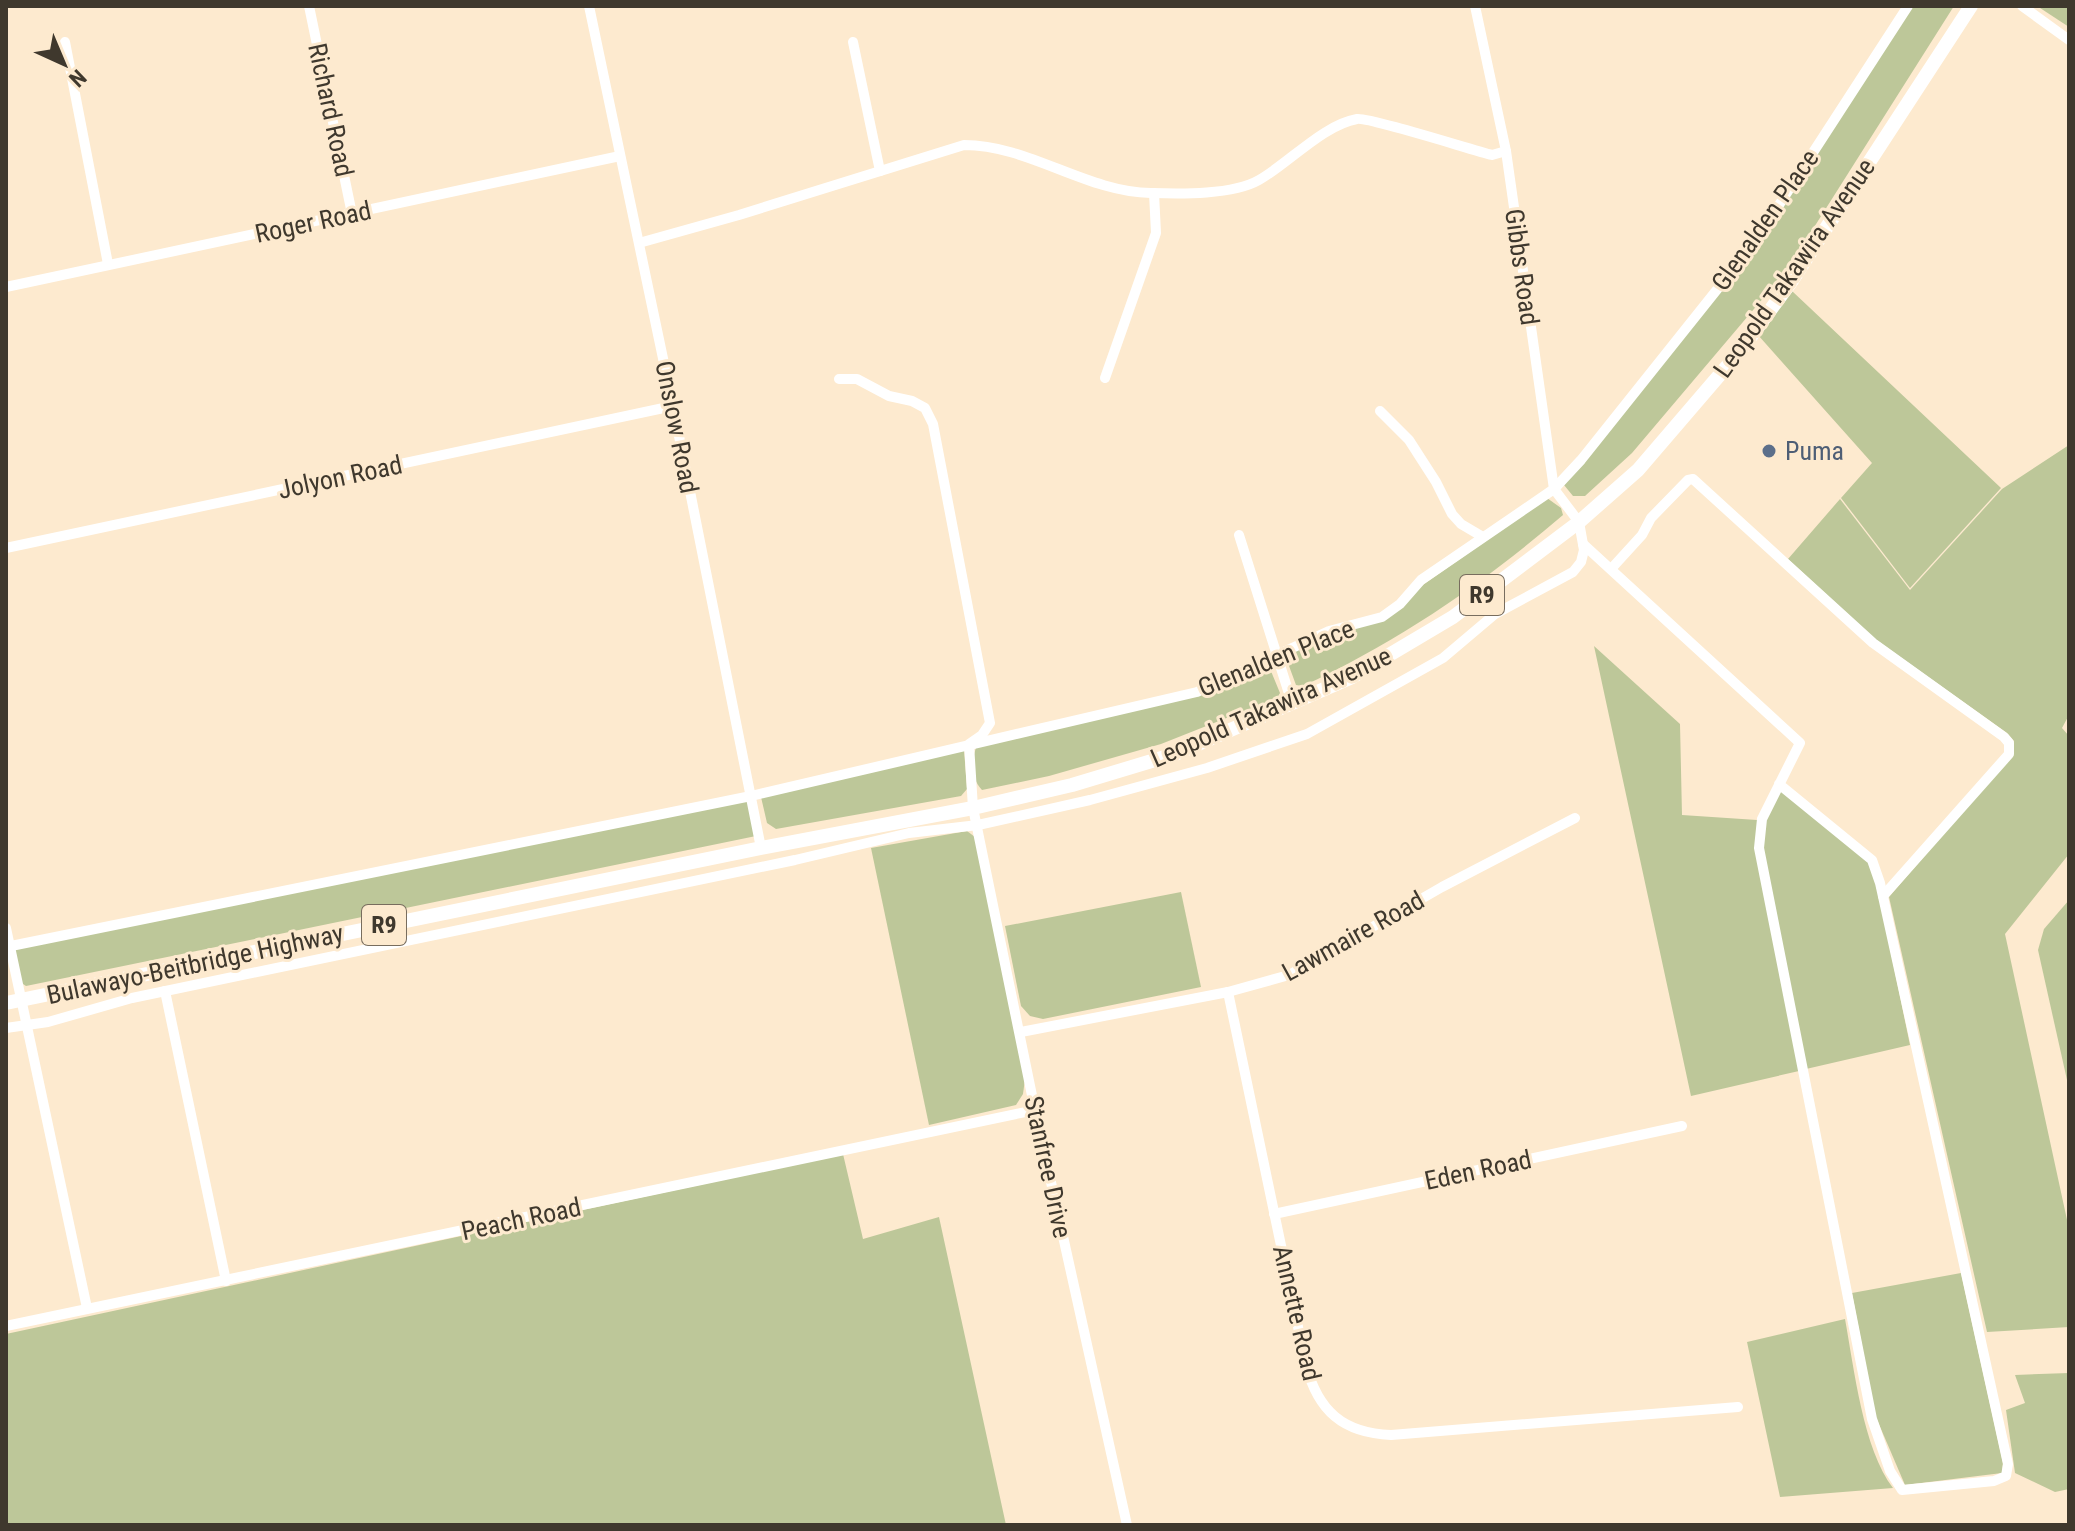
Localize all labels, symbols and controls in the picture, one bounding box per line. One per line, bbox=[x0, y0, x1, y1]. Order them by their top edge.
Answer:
north arrow bbox=[24, 24, 104, 104]
street label: Richard Road bbox=[302, 41, 360, 179]
text: N bbox=[64, 64, 91, 92]
street label: Glenalden Place bbox=[1705, 144, 1825, 296]
street label: Leopold Takawira Avenue bbox=[1707, 153, 1881, 383]
street label: Roger Road bbox=[252, 195, 374, 249]
street label: Gibbs Road bbox=[1499, 207, 1545, 327]
street label: Onslow Road bbox=[649, 358, 705, 496]
place label: Puma bbox=[1785, 436, 1844, 466]
marker: Puma bbox=[1760, 442, 1778, 460]
street label: Jolyon Road bbox=[275, 449, 405, 505]
road number: R9 bbox=[1460, 575, 1504, 615]
street label: Glenalden Place bbox=[1194, 613, 1358, 703]
street label: Leopold Takawira Avenue bbox=[1146, 640, 1396, 774]
street label: Lawmaire Road bbox=[1277, 885, 1429, 987]
road number: R9 bbox=[362, 905, 406, 945]
street label: Bulawayo-Beitbridge Highway bbox=[44, 918, 346, 1010]
street label: Stanfree Drive bbox=[1018, 1093, 1078, 1241]
street label: Eden Road bbox=[1422, 1144, 1534, 1196]
street label: Peach Road bbox=[458, 1192, 584, 1246]
street label: Annette Road bbox=[1267, 1242, 1327, 1384]

